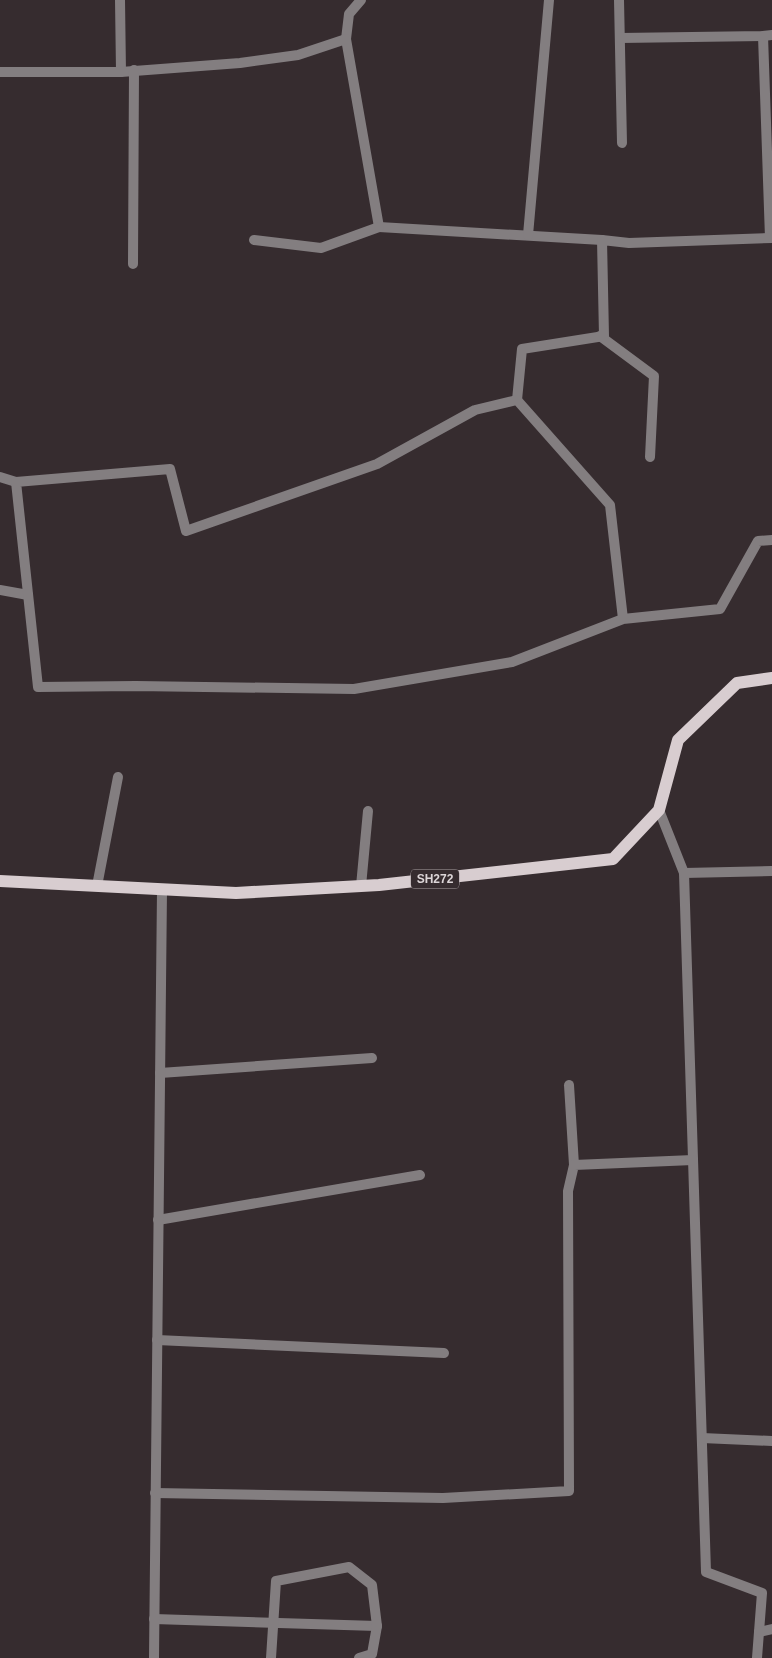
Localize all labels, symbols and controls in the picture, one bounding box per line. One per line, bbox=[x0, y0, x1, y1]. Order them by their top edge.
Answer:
road number: SH272 bbox=[411, 870, 459, 889]

